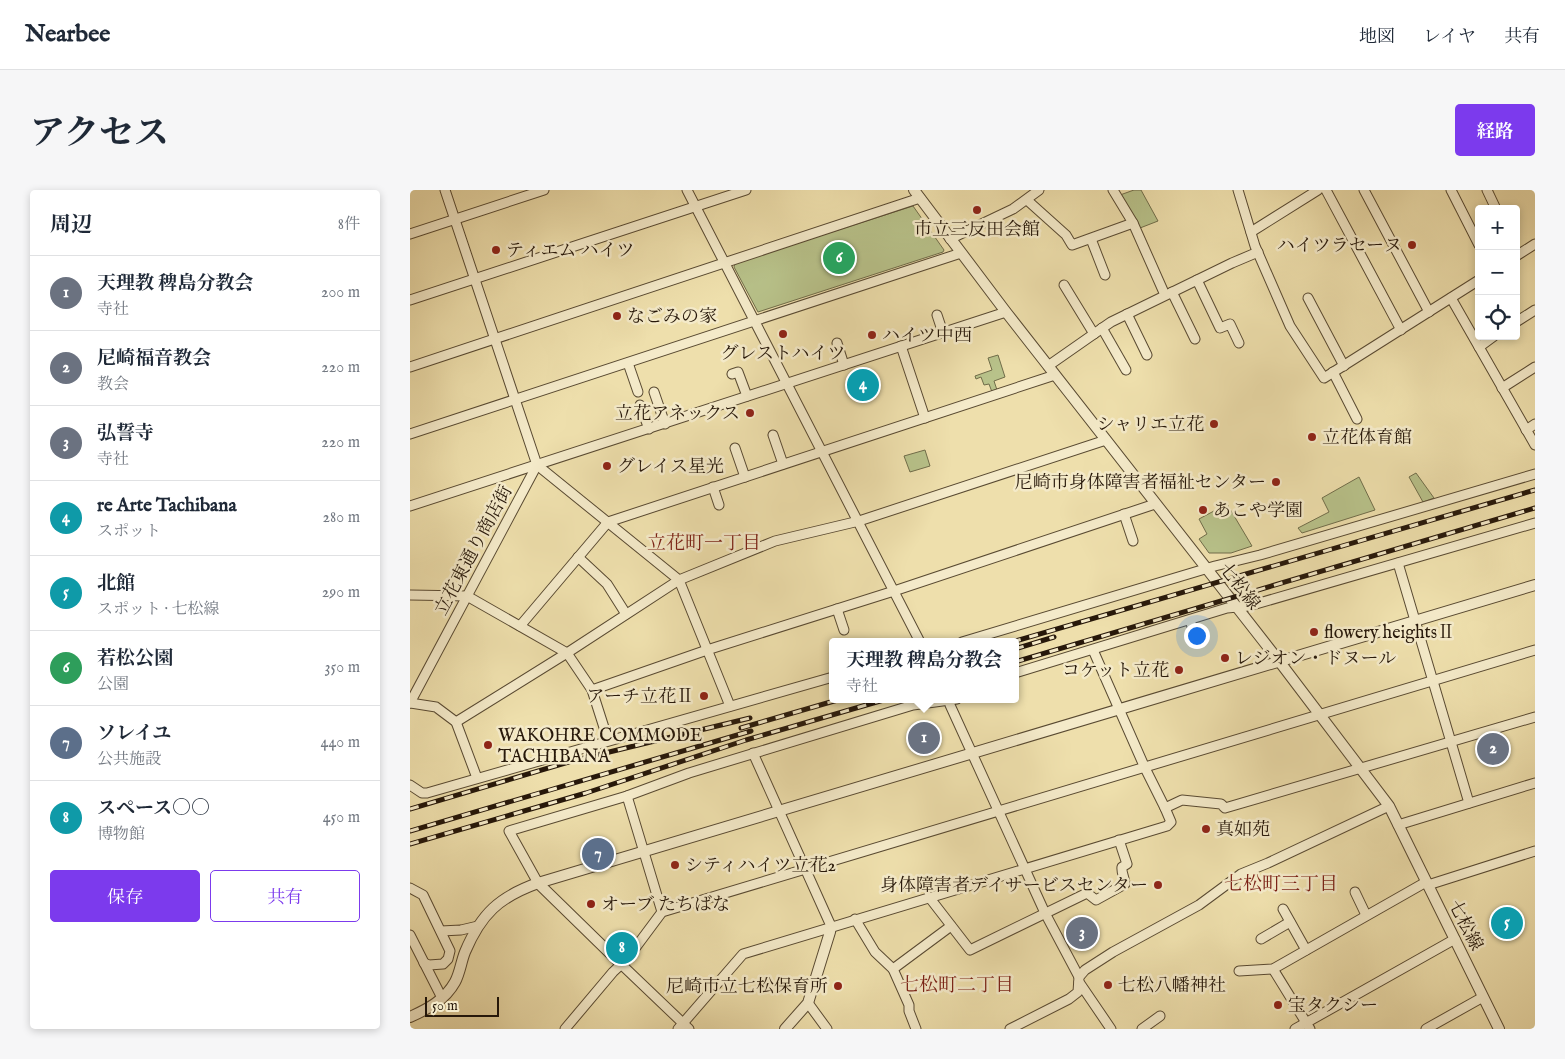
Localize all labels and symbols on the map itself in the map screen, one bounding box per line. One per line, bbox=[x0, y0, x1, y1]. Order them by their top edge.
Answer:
marker: 市立三反田会館 bbox=[971, 204, 983, 216]
place label: 市立三反田会館 bbox=[914, 219, 1040, 242]
place label: ハイツラセーヌ bbox=[1277, 235, 1402, 258]
pin: 6 bbox=[823, 239, 855, 277]
marker: ハイツラセーヌ bbox=[1406, 239, 1418, 251]
place label: ティエム ハイツ bbox=[506, 240, 635, 263]
marker: ティエム ハイツ bbox=[490, 244, 502, 256]
place label: なごみの家 bbox=[627, 306, 717, 329]
marker: なごみの家 bbox=[611, 310, 623, 322]
place label: ハイツ中西 bbox=[882, 325, 972, 348]
marker: グレストハイツ bbox=[777, 328, 789, 340]
marker: ハイツ中西 bbox=[866, 329, 878, 341]
place label: グレストハイツ bbox=[720, 343, 846, 366]
pin: 4 bbox=[847, 366, 879, 404]
place label: 立花アネックス bbox=[615, 403, 740, 426]
marker: 立花アネックス bbox=[744, 407, 756, 419]
place label: シャリエ立花 bbox=[1097, 414, 1204, 437]
marker: シャリエ立花 bbox=[1208, 418, 1220, 430]
place label: 立花体育館 bbox=[1322, 427, 1412, 450]
marker: 立花体育館 bbox=[1306, 431, 1318, 443]
place label: グレイス星光 bbox=[617, 456, 724, 479]
marker: グレイス星光 bbox=[601, 460, 613, 472]
place label: 尼崎市身体障害者福祉センター bbox=[1015, 472, 1266, 495]
marker: 尼崎市身体障害者福祉センター bbox=[1270, 476, 1282, 488]
street label: 立花東通り商店街 bbox=[430, 482, 518, 620]
place label: あこや学園 bbox=[1213, 500, 1303, 523]
marker: あこや学園 bbox=[1197, 504, 1209, 516]
district label: 立花町一丁目 bbox=[647, 532, 761, 556]
street label: 七松線 bbox=[1213, 559, 1265, 615]
place label: flowery heightsⅡ bbox=[1324, 622, 1455, 645]
your location bbox=[1184, 623, 1210, 649]
marker: flowery heightsⅡ bbox=[1308, 626, 1320, 638]
place label: レジオン・ドヌール bbox=[1235, 648, 1396, 671]
marker: レジオン・ドヌール bbox=[1219, 652, 1231, 664]
place label: コケット立花 bbox=[1062, 660, 1169, 683]
marker: コケット立花 bbox=[1173, 664, 1185, 676]
place label: アーチ立花Ⅱ bbox=[587, 686, 694, 709]
marker: アーチ立花Ⅱ bbox=[698, 690, 710, 702]
pin: 1 bbox=[908, 719, 940, 757]
place label: WAKOHRE COMMODE TACHIBANA bbox=[498, 725, 702, 769]
pin: 2 bbox=[1477, 730, 1509, 768]
marker: WAKOHRE COMMODE TACHIBANA bbox=[482, 739, 494, 751]
place label: 真如苑 bbox=[1216, 819, 1270, 842]
marker: 真如苑 bbox=[1200, 823, 1212, 835]
pin: 7 bbox=[582, 835, 614, 873]
place label: シティハイツ立花2 bbox=[685, 855, 836, 878]
marker: シティハイツ立花2 bbox=[669, 859, 681, 871]
district label: 七松町三丁目 bbox=[1224, 873, 1338, 897]
place label: 身体障害者デイサービスセンター bbox=[880, 875, 1148, 898]
marker: 身体障害者デイサービスセンター bbox=[1152, 879, 1164, 891]
place label: オーブ たちばな bbox=[601, 894, 730, 917]
street label: 七松線 bbox=[1442, 896, 1487, 955]
marker: オーブ たちばな bbox=[585, 898, 597, 910]
pin: 5 bbox=[1491, 904, 1523, 942]
pin: 3 bbox=[1066, 914, 1098, 952]
pin: 8 bbox=[606, 929, 638, 967]
district label: 七松町二丁目 bbox=[900, 974, 1014, 998]
place label: 七松八幡神社 bbox=[1118, 975, 1226, 998]
place label: 尼崎市立七松保育所 bbox=[666, 976, 828, 999]
marker: 七松八幡神社 bbox=[1102, 979, 1114, 991]
marker: 尼崎市立七松保育所 bbox=[832, 980, 844, 992]
scale bar bbox=[425, 994, 499, 1017]
place label: 宝タクシー bbox=[1288, 995, 1378, 1018]
marker: 宝タクシー bbox=[1272, 999, 1284, 1011]

